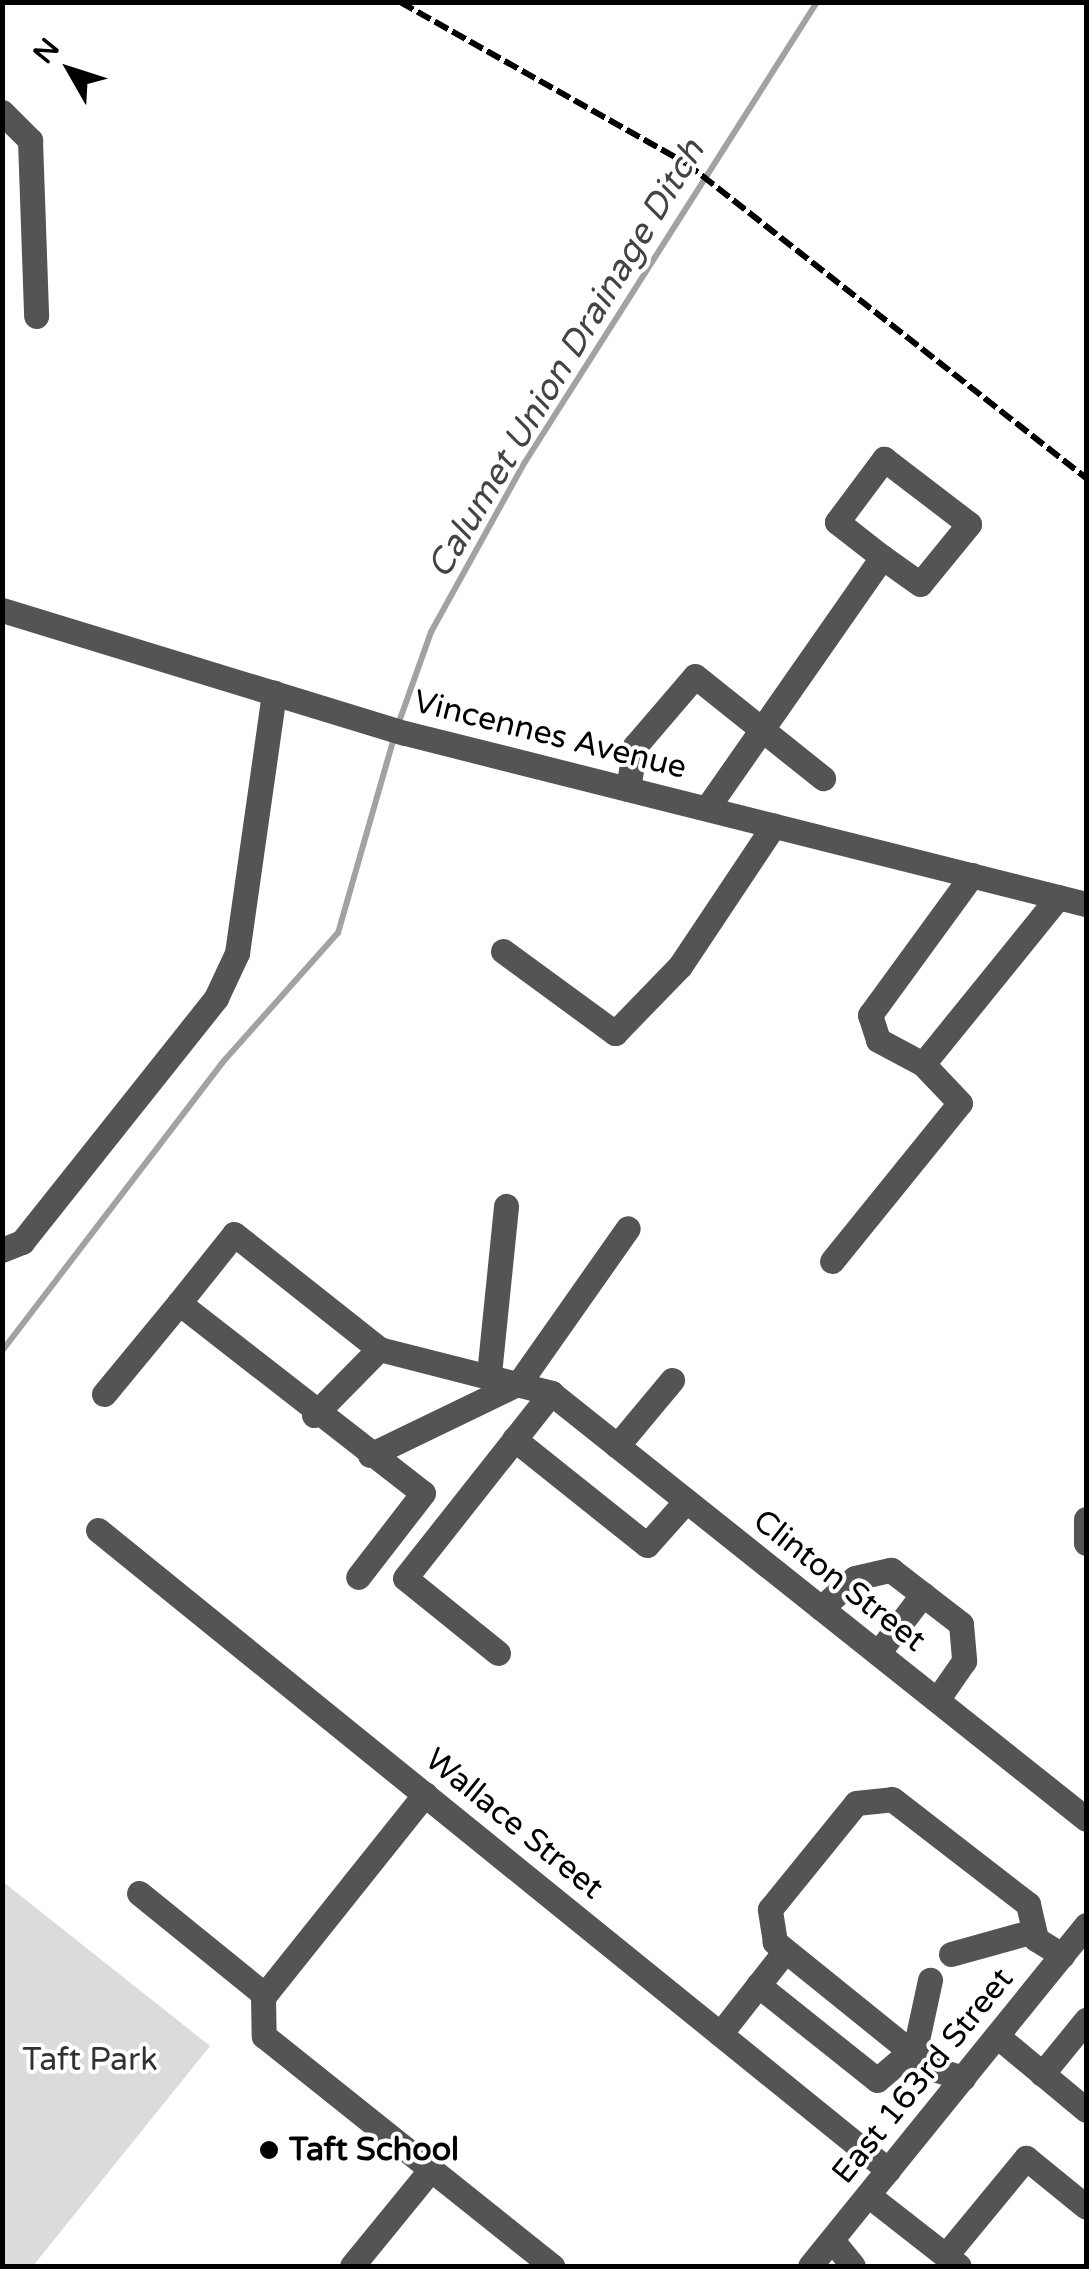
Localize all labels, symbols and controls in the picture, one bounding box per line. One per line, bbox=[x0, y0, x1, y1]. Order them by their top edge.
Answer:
north arrow bbox=[20, 20, 120, 120]
text: N bbox=[26, 32, 67, 71]
water label: Calumet Union Drainage Ditch bbox=[418, 132, 714, 586]
street label: Vincennes Avenue bbox=[410, 683, 690, 787]
street label: Clinton Street bbox=[745, 1502, 933, 1660]
street label: Wallace Street bbox=[417, 1741, 611, 1907]
street label: East 163rd Street bbox=[824, 1961, 1022, 2191]
park label: Taft Park bbox=[22, 2041, 158, 2079]
place label: Taft School bbox=[289, 2131, 459, 2169]
marker: Taft School bbox=[258, 2139, 280, 2161]

